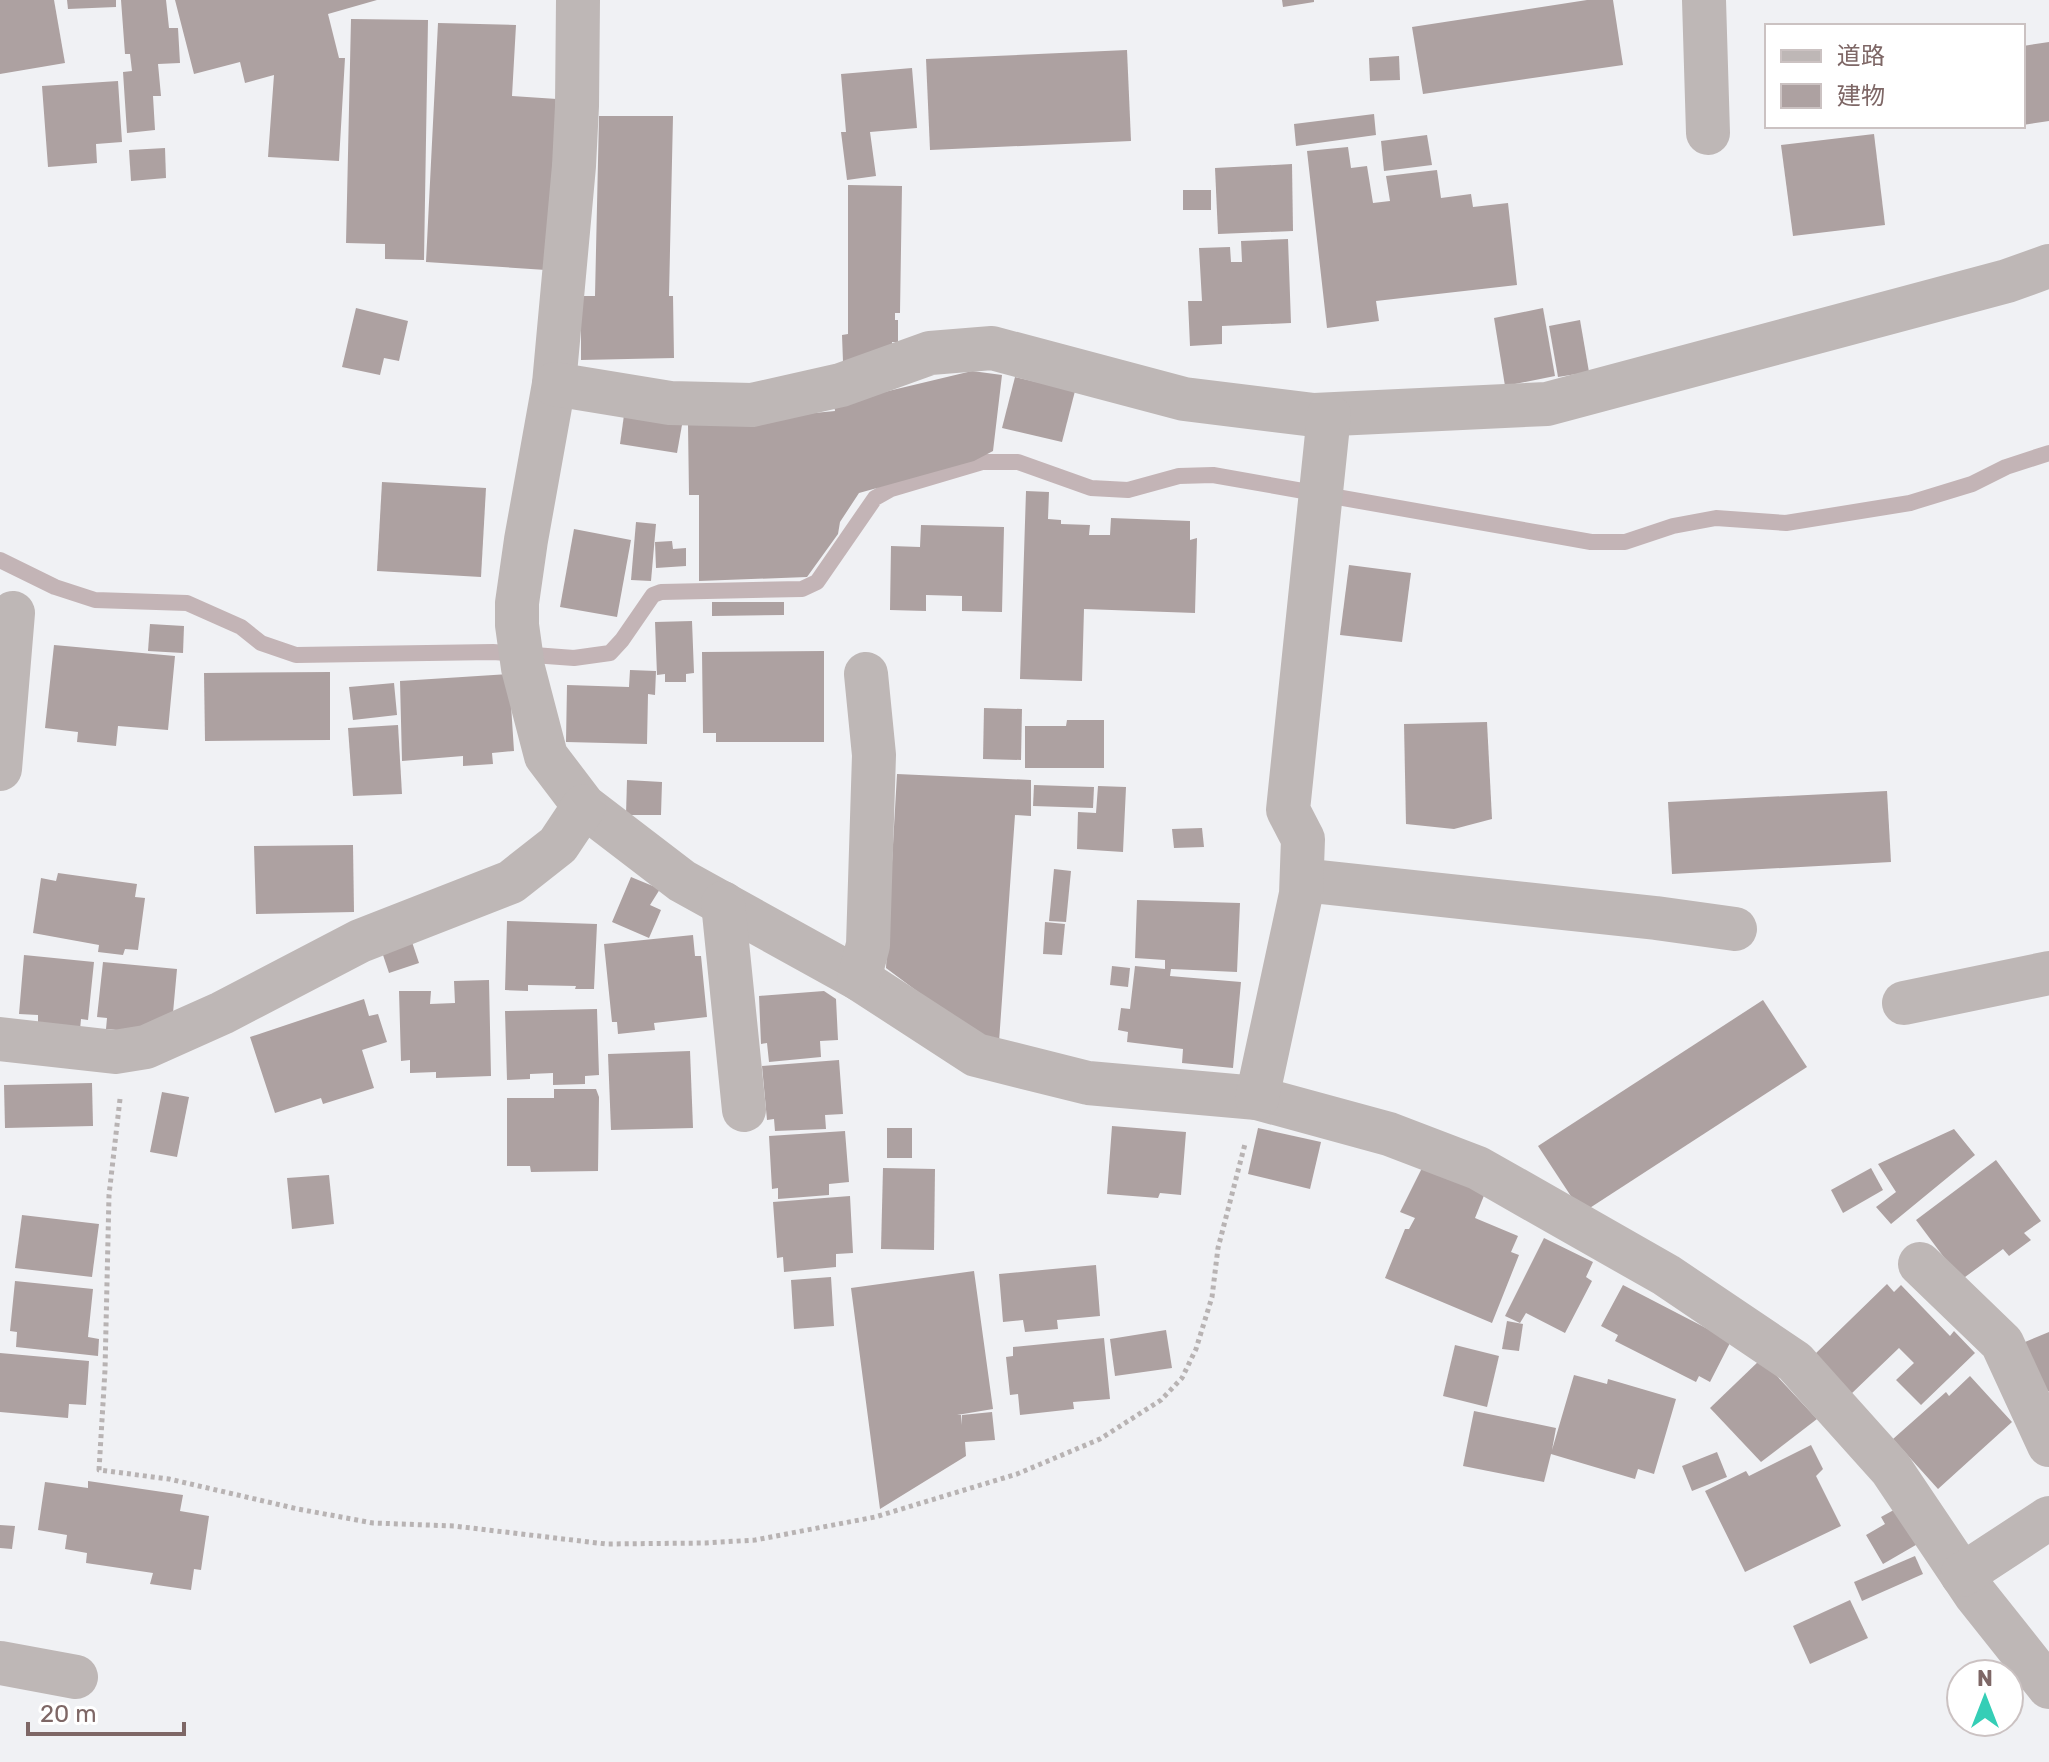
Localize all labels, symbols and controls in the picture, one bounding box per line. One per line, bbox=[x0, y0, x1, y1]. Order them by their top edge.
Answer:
legend bbox=[1765, 24, 2025, 128]
text: 道路 bbox=[1837, 42, 1885, 70]
text: 建物 bbox=[1837, 82, 1885, 110]
north arrow bbox=[1945, 1658, 2025, 1738]
text: N bbox=[1977, 1665, 1993, 1692]
scale bar bbox=[28, 1686, 184, 1736]
text: 20 m bbox=[40, 1700, 97, 1728]

